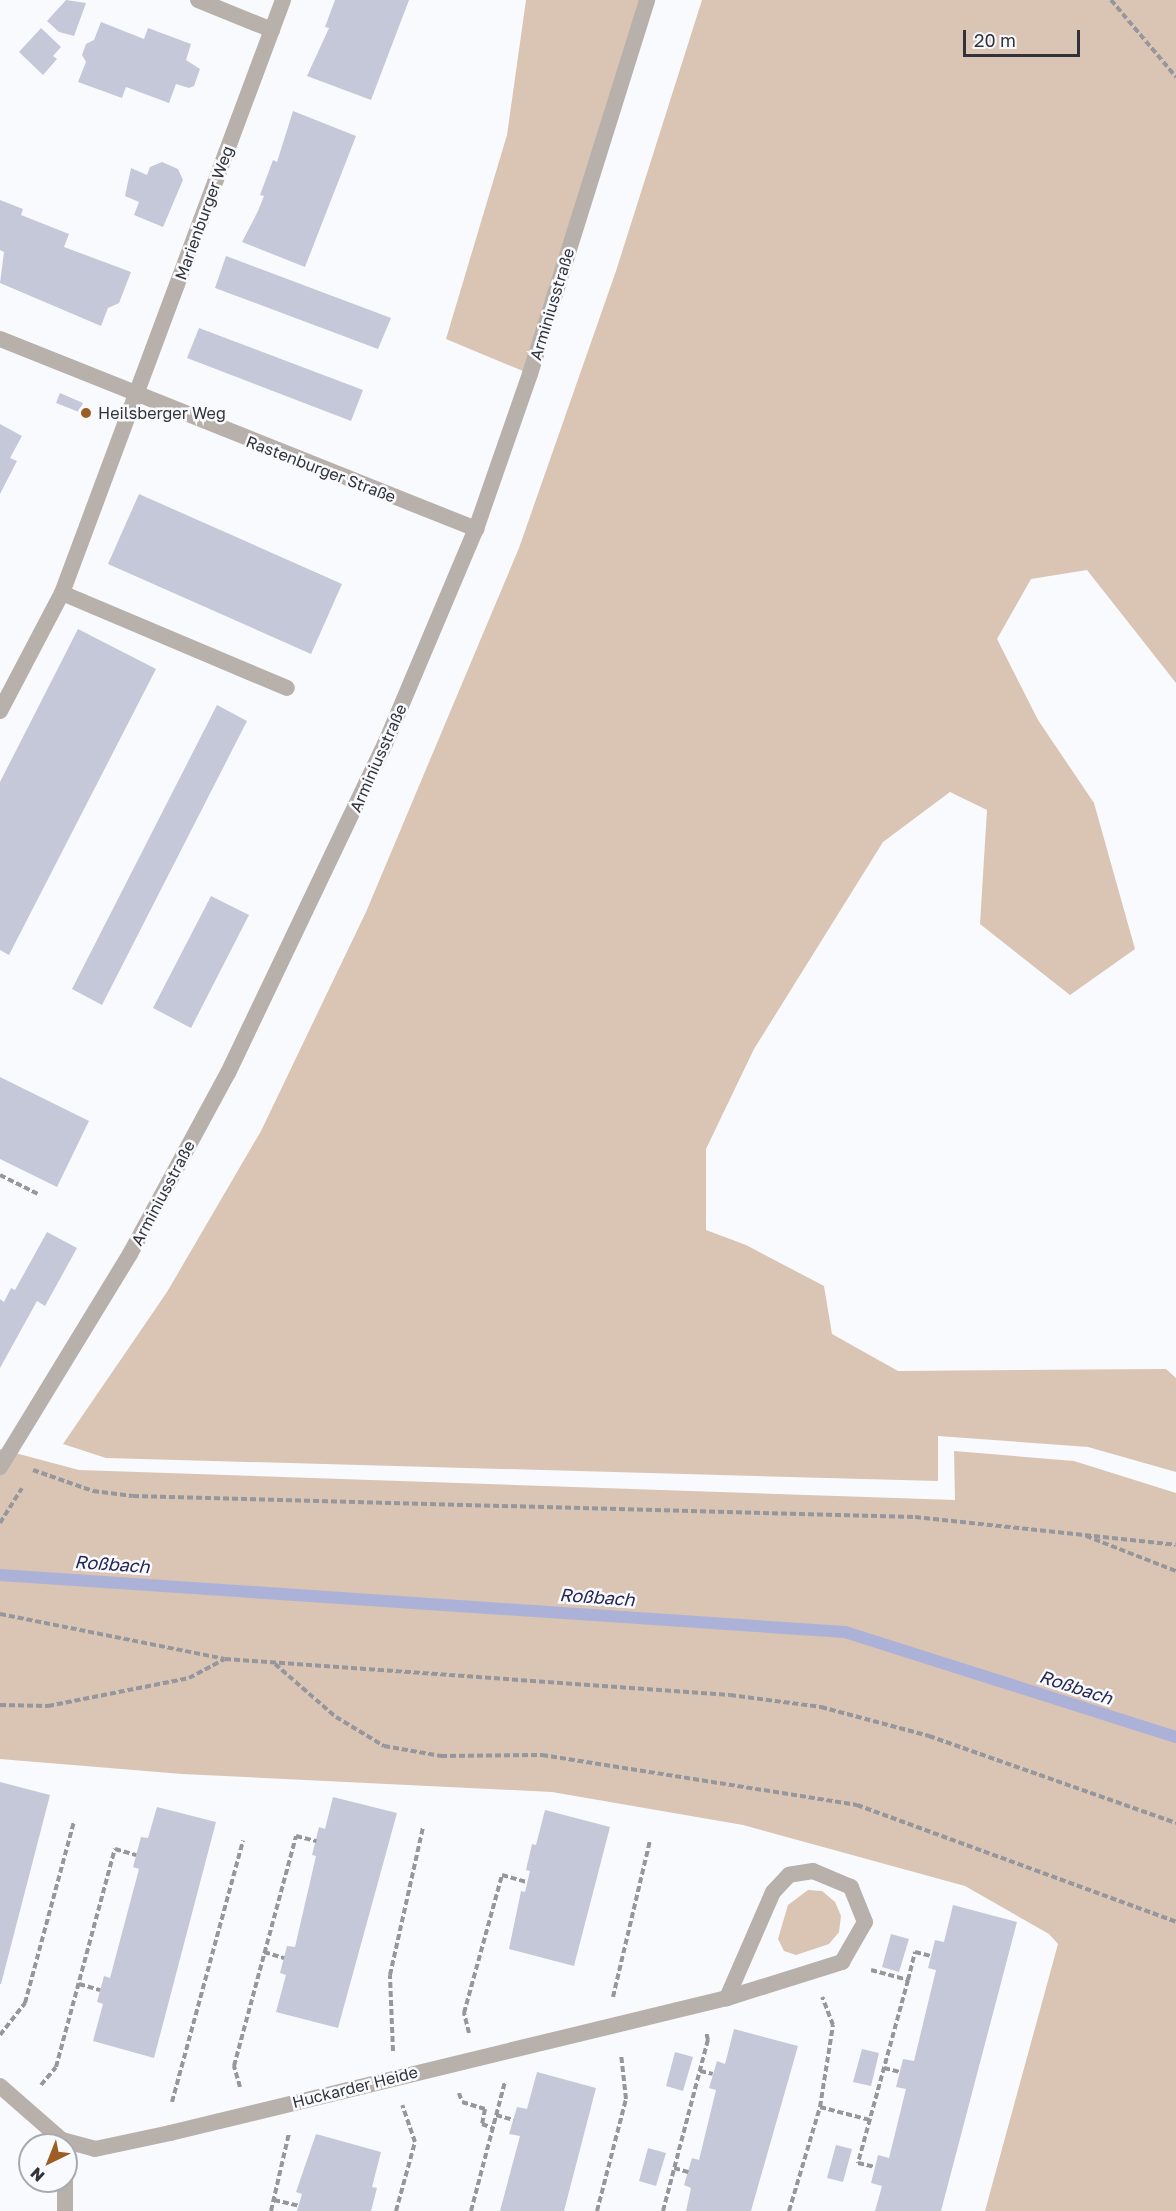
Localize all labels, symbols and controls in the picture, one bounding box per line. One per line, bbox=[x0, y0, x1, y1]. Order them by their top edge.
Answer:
scale bar bbox=[966, 18, 1083, 56]
text: 20 m bbox=[974, 29, 1016, 51]
street label: Marienburger Weg bbox=[171, 143, 237, 283]
street label: Arminiusstraße bbox=[526, 246, 578, 362]
place label: Heilsberger Weg bbox=[98, 403, 226, 423]
marker: Heilsberger Weg bbox=[79, 406, 93, 420]
street label: Rastenburger Straße bbox=[243, 432, 399, 506]
street label: Arminiusstraße bbox=[346, 701, 410, 815]
street label: Arminiusstraße bbox=[127, 1137, 199, 1249]
water label: Roßbach bbox=[74, 1551, 150, 1577]
water label: Roßbach bbox=[559, 1584, 635, 1610]
water label: Roßbach bbox=[1037, 1665, 1115, 1709]
street label: Huckarder Heide bbox=[290, 2062, 420, 2112]
north arrow bbox=[18, 2133, 78, 2193]
text: N bbox=[26, 2163, 48, 2186]

